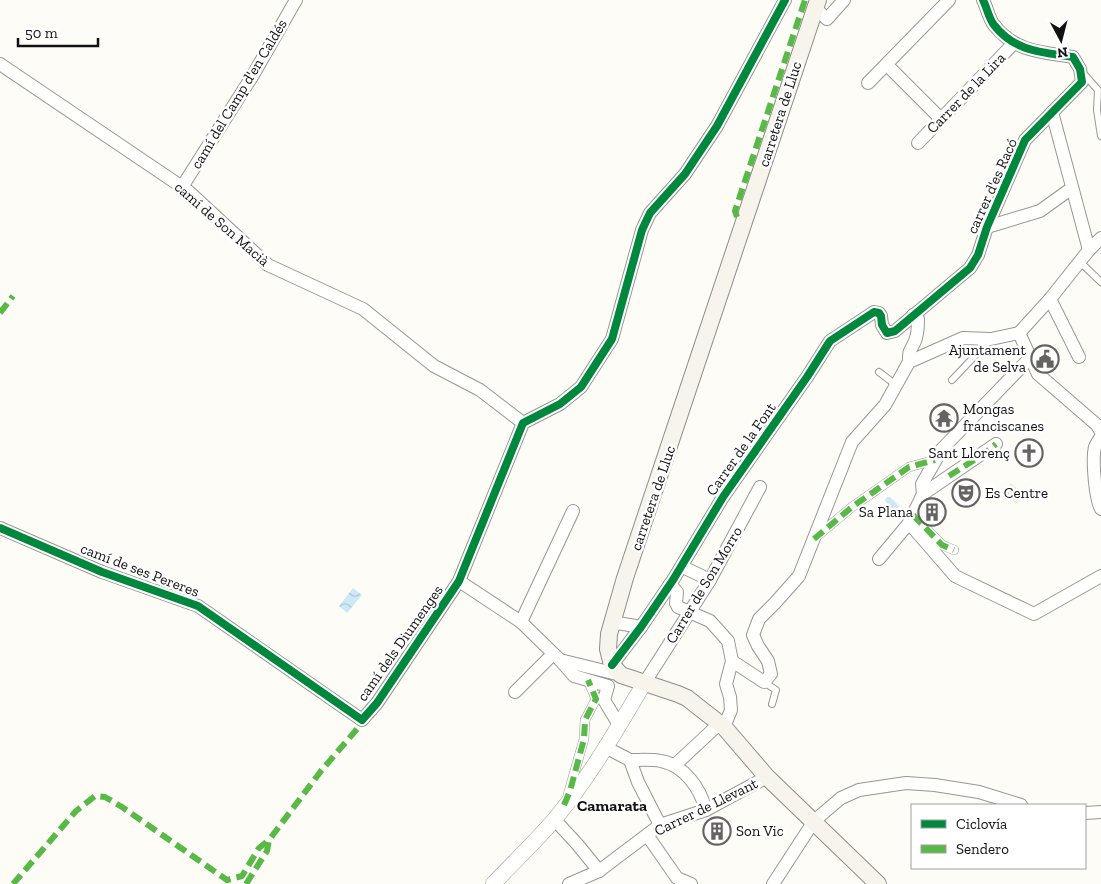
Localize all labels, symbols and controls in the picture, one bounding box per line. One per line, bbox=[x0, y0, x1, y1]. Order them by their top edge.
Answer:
scale bar bbox=[18, 15, 98, 47]
north arrow bbox=[1036, 15, 1086, 65]
street label: camí del Camp d'en Caldés bbox=[187, 16, 291, 172]
text: 50 m bbox=[25, 24, 58, 42]
text: N bbox=[1056, 43, 1069, 62]
street label: Carrer de la Lira bbox=[923, 49, 1009, 137]
street label: carretera de Lluc bbox=[755, 59, 806, 169]
street label: carrer d'es Racó bbox=[963, 135, 1021, 236]
street label: camí de Son Macià bbox=[171, 178, 273, 270]
place label: Ajuntament de Selva bbox=[949, 341, 1026, 376]
public building icon: Ajuntament de Selva bbox=[1030, 344, 1060, 374]
street label: Carrer de la Font bbox=[702, 399, 780, 499]
place label: Mongas franciscanes bbox=[963, 400, 1044, 435]
temple icon: Mongas franciscanes bbox=[929, 403, 959, 433]
church icon: Sant Llorenç bbox=[1014, 438, 1044, 468]
street label: carretera de Lluc bbox=[627, 443, 679, 553]
place label: Sant Llorenç bbox=[928, 444, 1010, 462]
theatre icon: Es Centre bbox=[951, 478, 981, 508]
place label: Es Centre bbox=[985, 484, 1048, 502]
building icon: Sa Plana bbox=[917, 497, 947, 527]
place label: Sa Plana bbox=[859, 503, 913, 521]
street label: Carrer de Son Morro bbox=[662, 523, 746, 647]
street label: camí de ses Pereres bbox=[78, 539, 202, 601]
street label: camí dels Diumenges bbox=[353, 581, 447, 705]
street label: Carrer de Llevant bbox=[651, 774, 761, 840]
district label: Camarata bbox=[577, 796, 647, 815]
legend bbox=[911, 804, 1086, 869]
text: Ciclovía bbox=[956, 815, 1007, 833]
building icon: Son Vic bbox=[702, 816, 732, 846]
place label: Son Vic bbox=[736, 822, 784, 840]
text: Sendero bbox=[956, 840, 1009, 858]

